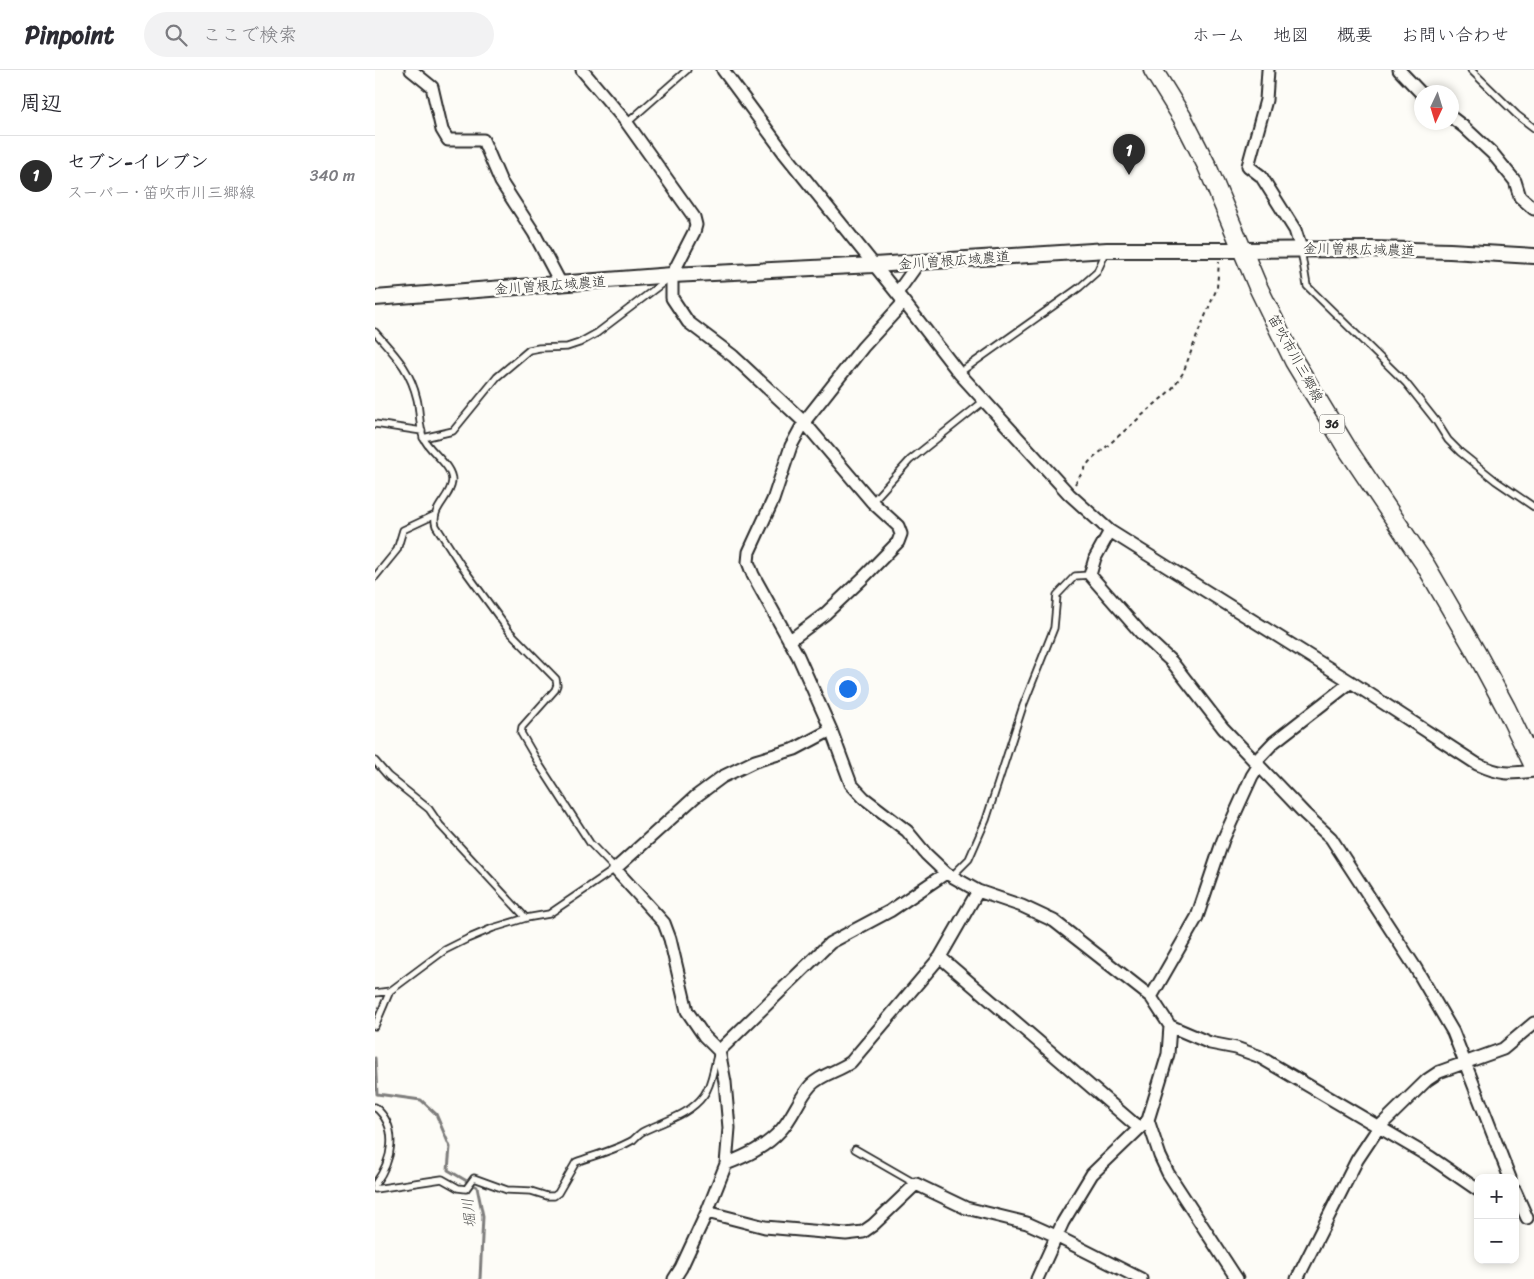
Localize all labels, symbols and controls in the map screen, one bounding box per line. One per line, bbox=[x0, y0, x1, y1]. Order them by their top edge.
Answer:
search box bbox=[144, 12, 494, 57]
text: Pinpoint bbox=[25, 14, 114, 56]
text: ここで検索 bbox=[202, 18, 297, 51]
text: ホーム bbox=[1192, 19, 1245, 51]
text: 地図 bbox=[1273, 19, 1309, 51]
text: 概要 bbox=[1337, 19, 1373, 51]
text: お問い合わせ bbox=[1401, 19, 1509, 51]
icon: search bbox=[162, 21, 190, 49]
text: 周辺 bbox=[20, 84, 62, 122]
north arrow bbox=[1414, 85, 1459, 130]
pin: 1 bbox=[1113, 134, 1145, 175]
text: セブン-イレブン bbox=[67, 145, 209, 178]
text: 1 bbox=[33, 161, 39, 190]
text: 340 m bbox=[310, 161, 355, 190]
text: スーパー · 笛吹市川三郷線 bbox=[67, 178, 255, 207]
street label: 金川曽根広域農道 bbox=[1303, 236, 1415, 263]
street label: 金川曽根広域農道 bbox=[897, 244, 1011, 277]
street label: 金川曽根広域農道 bbox=[493, 269, 607, 302]
street label: 笛吹市川三郷線 bbox=[1261, 309, 1330, 407]
road number: 36 bbox=[1319, 414, 1345, 434]
your location bbox=[835, 676, 861, 702]
map controls bbox=[1474, 1174, 1519, 1264]
button: + bbox=[1474, 1174, 1519, 1219]
water label: 堀川 bbox=[455, 1197, 483, 1229]
button: − bbox=[1474, 1219, 1519, 1264]

